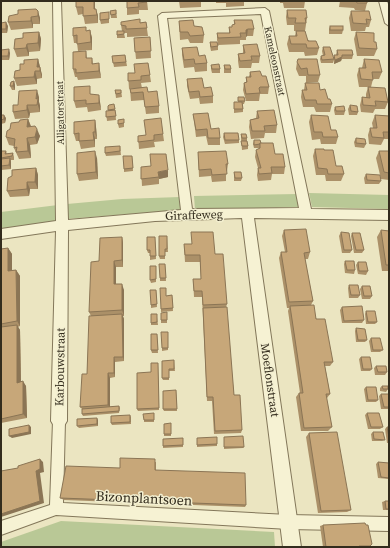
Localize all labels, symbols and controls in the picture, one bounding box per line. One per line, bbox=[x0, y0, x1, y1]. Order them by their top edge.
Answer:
street label: Kameleonstraat bbox=[261, 25, 289, 98]
street label: Alligatorstraat bbox=[53, 80, 67, 145]
street label: Giraffeweg bbox=[165, 206, 223, 224]
street label: Karbouwstraat bbox=[51, 328, 69, 406]
street label: Moeflonstraat bbox=[257, 342, 283, 418]
street label: Bizonplantsoen bbox=[95, 485, 193, 511]

